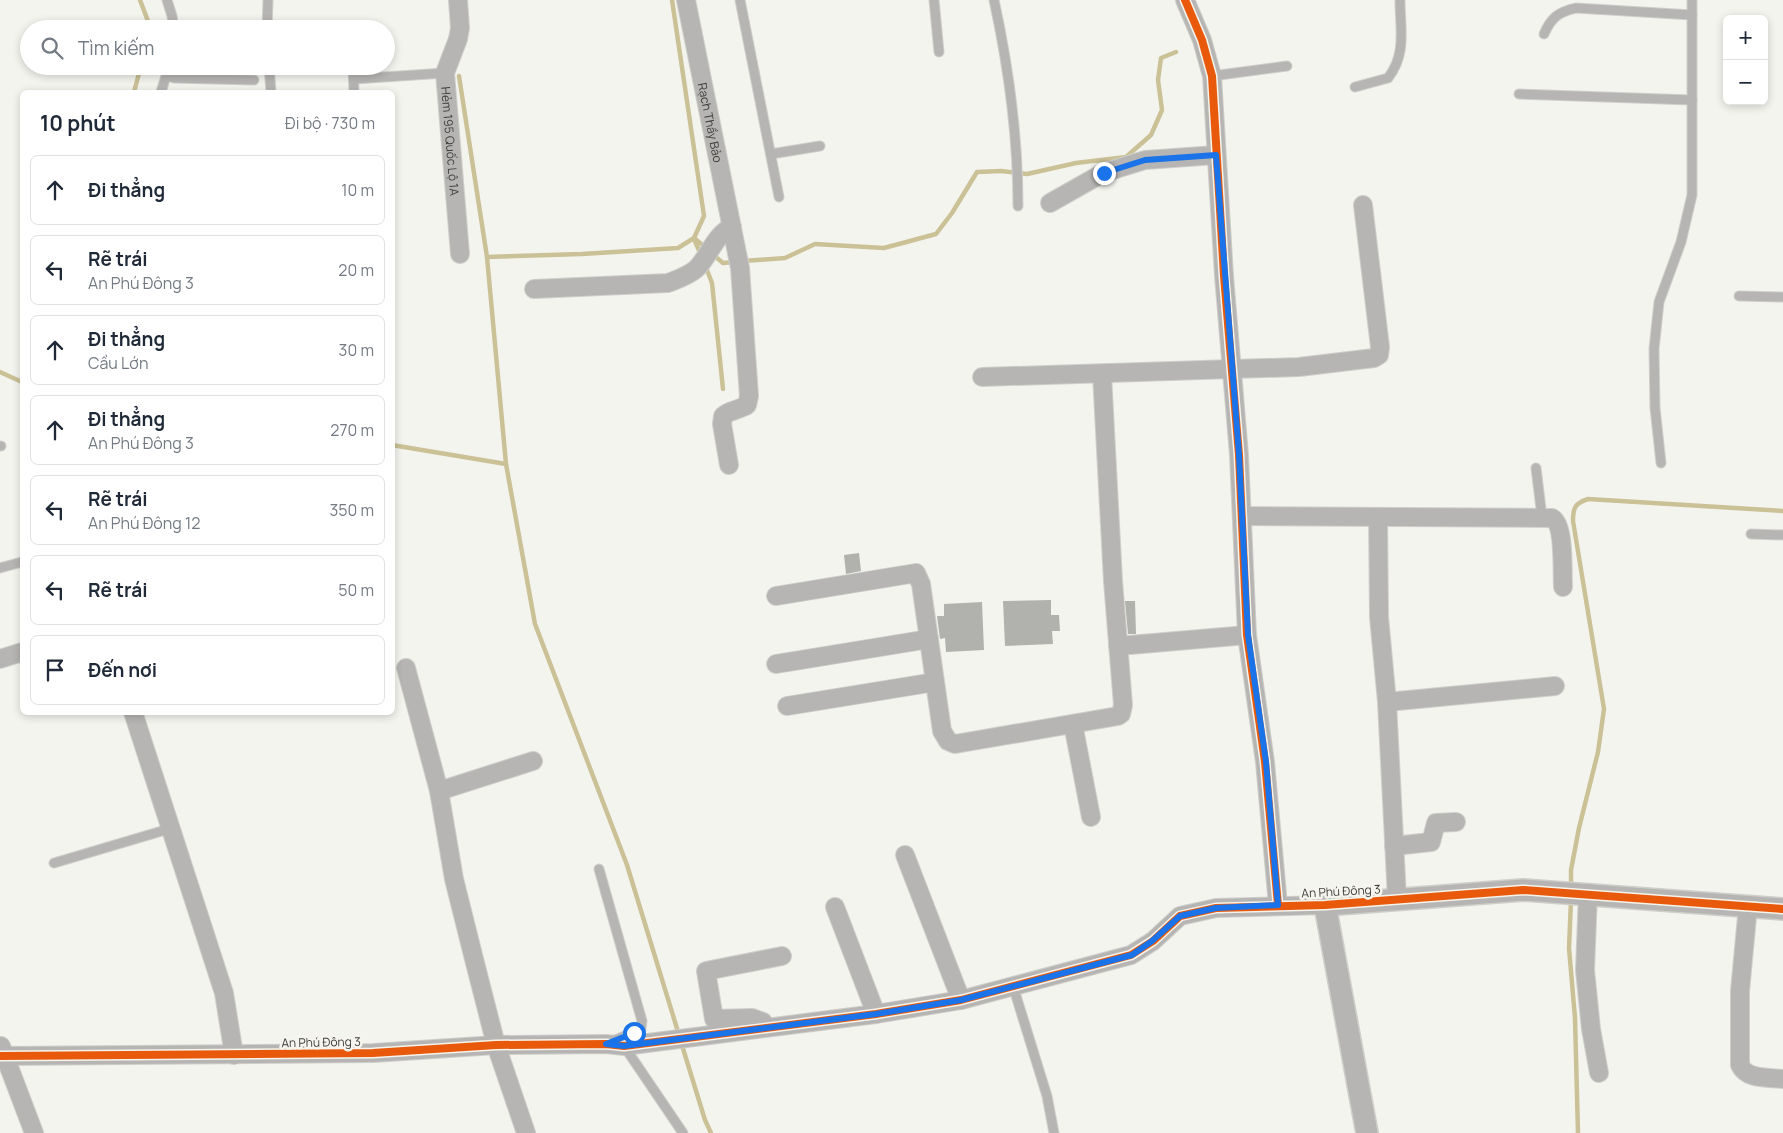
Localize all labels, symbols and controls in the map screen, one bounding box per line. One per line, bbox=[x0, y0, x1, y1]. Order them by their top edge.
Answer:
map controls bbox=[1723, 15, 1768, 105]
button: + bbox=[1723, 15, 1768, 60]
search box bbox=[20, 20, 395, 75]
icon: search bbox=[38, 34, 66, 62]
text: Tìm kiếm bbox=[78, 35, 154, 61]
button: − bbox=[1723, 60, 1768, 105]
street label: Rạch Thầy Bảo bbox=[694, 81, 727, 164]
street label: Hẻm 195 Quốc Lộ 1A bbox=[438, 86, 464, 197]
text: 10 phút bbox=[40, 109, 116, 137]
text: Đi bộ · 730 m bbox=[285, 112, 375, 134]
route end bbox=[1093, 162, 1116, 185]
icon: ahead bbox=[41, 176, 69, 204]
text: Đi thẳng bbox=[88, 177, 165, 203]
text: 10 m bbox=[341, 179, 374, 201]
text: Rẽ trái bbox=[88, 246, 148, 272]
icon: left bbox=[41, 256, 69, 284]
text: 20 m bbox=[338, 259, 374, 281]
text: An Phú Đông 3 bbox=[88, 272, 194, 294]
text: Đi thẳng bbox=[88, 326, 165, 352]
icon: ahead bbox=[41, 336, 69, 364]
text: 30 m bbox=[339, 339, 374, 361]
text: Cầu Lớn bbox=[88, 352, 148, 374]
text: Đi thẳng bbox=[88, 406, 165, 432]
icon: ahead bbox=[41, 416, 69, 444]
text: 270 m bbox=[330, 419, 374, 441]
text: An Phú Đông 3 bbox=[88, 432, 194, 454]
text: Rẽ trái bbox=[88, 486, 148, 512]
icon: left bbox=[41, 496, 69, 524]
text: 350 m bbox=[329, 499, 374, 521]
text: An Phú Đông 12 bbox=[88, 512, 200, 534]
icon: left bbox=[41, 576, 69, 604]
text: Rẽ trái bbox=[88, 577, 148, 603]
text: 50 m bbox=[338, 579, 374, 601]
icon: arrive bbox=[41, 656, 69, 684]
text: Đến nơi bbox=[88, 657, 157, 683]
street label: An Phú Đông 3 bbox=[1301, 880, 1381, 902]
route start bbox=[623, 1022, 646, 1045]
street label: An Phú Đông 3 bbox=[281, 1033, 361, 1051]

